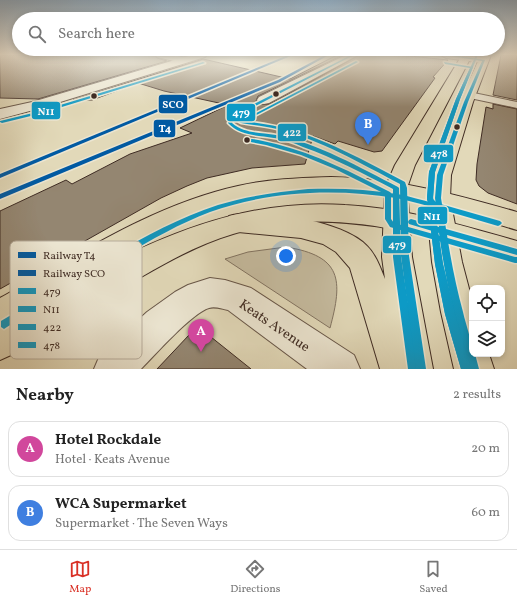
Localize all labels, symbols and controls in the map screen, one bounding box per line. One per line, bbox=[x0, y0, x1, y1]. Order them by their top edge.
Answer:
search box bbox=[12, 12, 505, 56]
icon: search bbox=[26, 23, 48, 45]
text: Search here bbox=[58, 24, 135, 45]
unlabelled marker bbox=[271, 89, 281, 99]
unlabelled marker bbox=[89, 91, 99, 101]
line badge: SCO bbox=[158, 94, 188, 114]
text: SCO bbox=[162, 98, 184, 113]
line badge: N11 bbox=[31, 101, 61, 120]
line badge: 479 bbox=[226, 103, 256, 122]
text: N11 bbox=[38, 105, 54, 120]
text: 479 bbox=[232, 106, 250, 121]
pin: B bbox=[355, 112, 381, 145]
line badge: T4 bbox=[153, 119, 176, 138]
text: T4 bbox=[159, 122, 172, 137]
unlabelled marker bbox=[452, 122, 462, 132]
line badge: 422 bbox=[277, 123, 307, 142]
text: 422 bbox=[283, 126, 301, 141]
unlabelled marker bbox=[242, 135, 252, 145]
line badge: 478 bbox=[423, 144, 454, 163]
text: 478 bbox=[430, 147, 448, 162]
line badge: N11 bbox=[417, 206, 448, 225]
text: N11 bbox=[424, 210, 440, 225]
line badge: 479 bbox=[382, 235, 412, 254]
text: 479 bbox=[388, 238, 406, 253]
legend bbox=[10, 241, 142, 359]
your location bbox=[276, 246, 296, 266]
text: Railway T4 bbox=[43, 249, 96, 264]
text: Railway SCO bbox=[43, 267, 105, 282]
text: 479 bbox=[43, 285, 61, 300]
map controls bbox=[469, 285, 505, 357]
button: locate bbox=[469, 285, 505, 321]
street label: Keats Avenue bbox=[235, 295, 314, 357]
text: N11 bbox=[43, 303, 60, 318]
pin: A bbox=[188, 319, 214, 352]
text: 422 bbox=[43, 321, 61, 336]
button: layers bbox=[469, 321, 505, 357]
text: 478 bbox=[43, 339, 61, 354]
text: Nearby bbox=[16, 384, 74, 407]
text: 2 results bbox=[453, 386, 501, 404]
text: Hotel Rockdale bbox=[55, 430, 161, 451]
text: A bbox=[25, 440, 35, 458]
text: 20 m bbox=[471, 440, 500, 458]
text: Hotel · Keats Avenue bbox=[55, 451, 170, 469]
text: WCA Supermarket bbox=[55, 494, 187, 515]
text: B bbox=[26, 504, 34, 522]
text: 60 m bbox=[472, 504, 500, 522]
text: Supermarket · The Seven Ways bbox=[55, 515, 228, 533]
tab: Map bbox=[69, 558, 91, 597]
tab: Directions bbox=[230, 558, 281, 597]
tab: Saved bbox=[419, 558, 448, 597]

